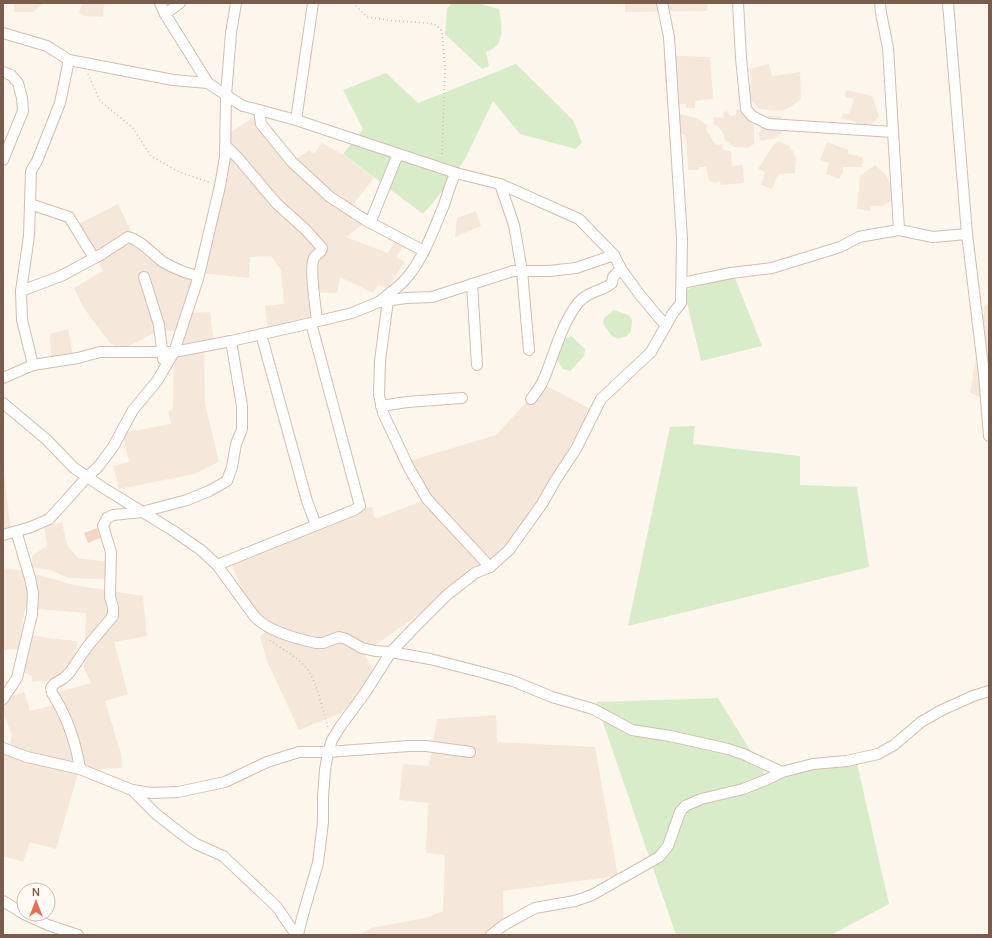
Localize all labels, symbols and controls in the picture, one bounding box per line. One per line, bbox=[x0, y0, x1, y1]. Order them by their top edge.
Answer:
north arrow bbox=[16, 882, 56, 922]
text: N bbox=[32, 884, 40, 899]

